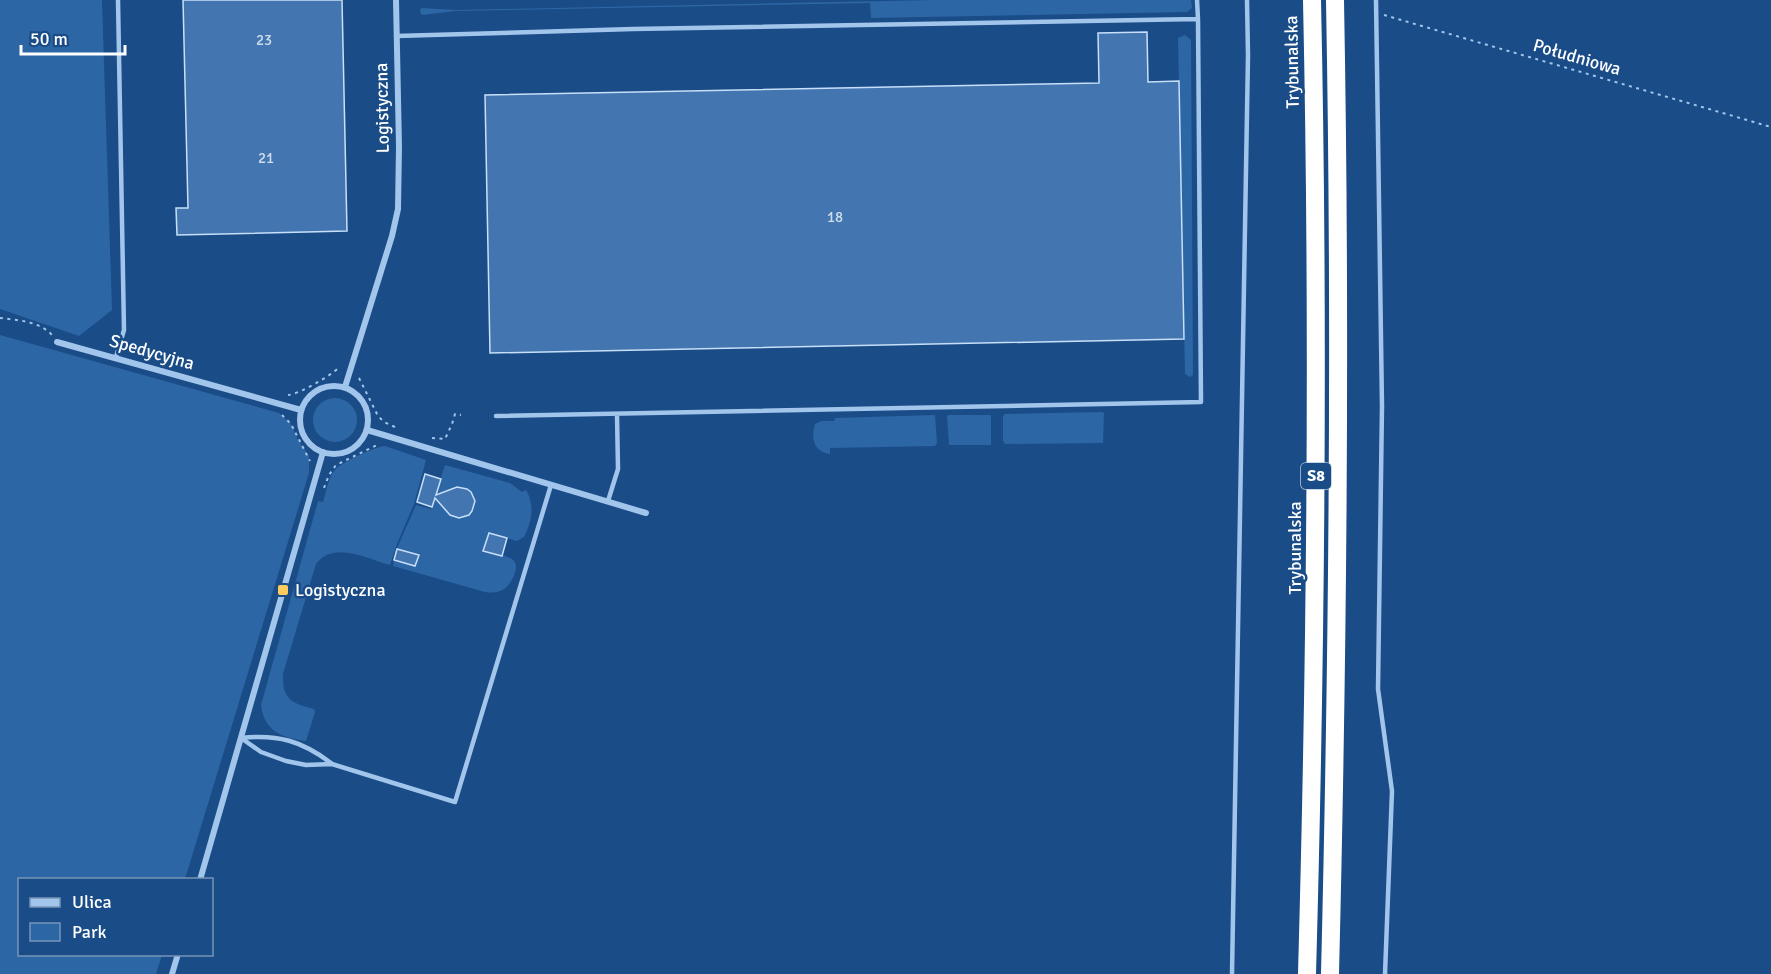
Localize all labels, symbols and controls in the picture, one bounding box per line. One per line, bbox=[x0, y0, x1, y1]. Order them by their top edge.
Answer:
street label: Trybunalska bbox=[1280, 15, 1304, 109]
scale bar bbox=[21, 18, 124, 56]
text: 50 m bbox=[30, 28, 68, 50]
house number: 23 bbox=[256, 31, 272, 49]
street label: Południowa bbox=[1531, 34, 1623, 80]
street label: Logistyczna bbox=[370, 63, 394, 153]
house number: 21 bbox=[258, 149, 274, 167]
house number: 18 bbox=[827, 208, 843, 226]
street label: Spedycyjna bbox=[107, 329, 197, 375]
road number: S8 bbox=[1301, 463, 1331, 489]
street label: Trybunalska bbox=[1284, 501, 1306, 595]
place label: Logistyczna bbox=[295, 579, 386, 601]
marker: Logistyczna bbox=[276, 583, 290, 597]
legend bbox=[18, 878, 213, 956]
text: Ulica bbox=[72, 891, 112, 913]
text: Park bbox=[72, 921, 107, 943]

